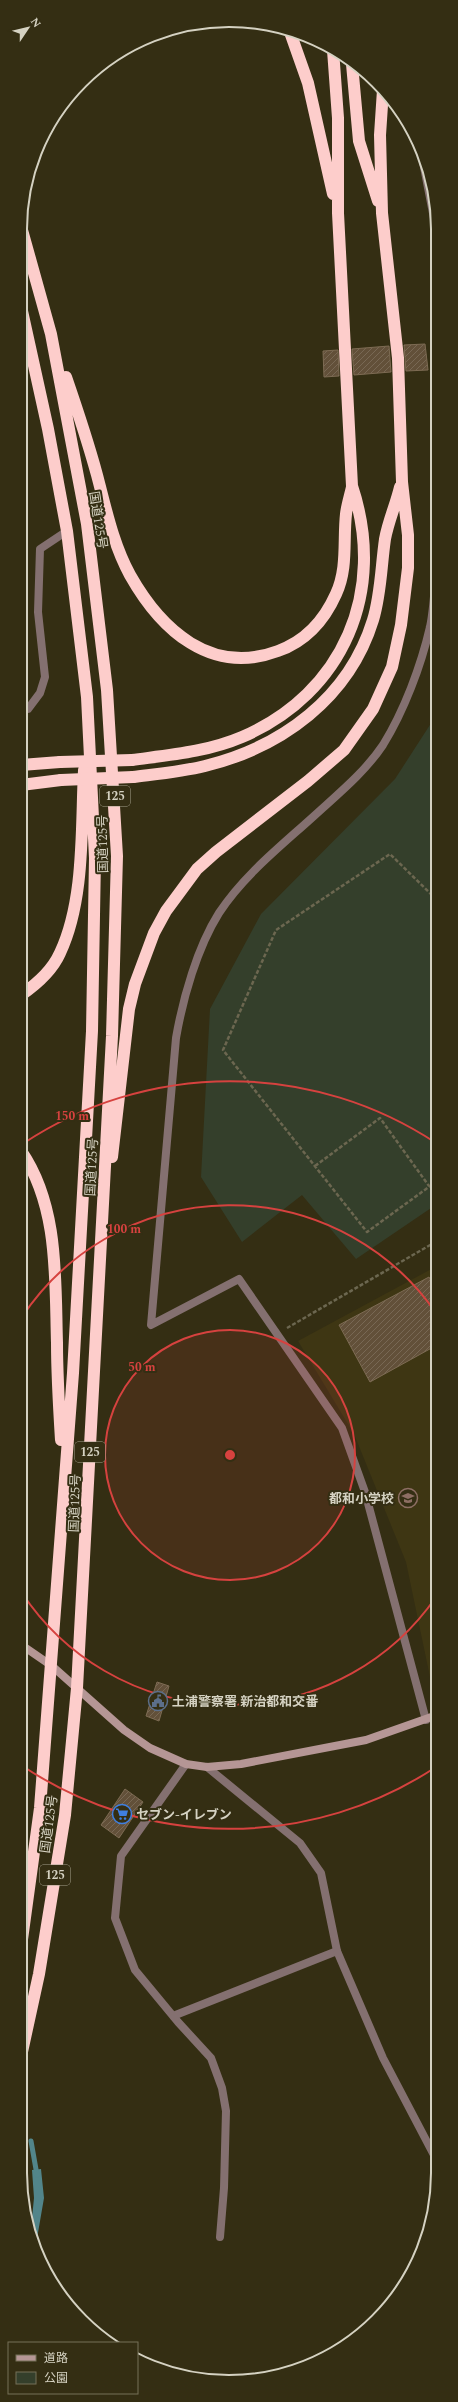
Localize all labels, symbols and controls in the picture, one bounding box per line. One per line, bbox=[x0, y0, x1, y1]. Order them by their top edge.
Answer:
north arrow bbox=[8, 8, 48, 48]
text: N bbox=[26, 14, 45, 31]
street label: 国道125号 bbox=[84, 490, 112, 551]
road number: 125 bbox=[100, 786, 130, 806]
street label: 国道125号 bbox=[92, 815, 114, 873]
text: 150 m bbox=[55, 1107, 89, 1126]
street label: 国道125号 bbox=[80, 1137, 104, 1197]
text: 100 m bbox=[107, 1220, 141, 1239]
text: 50 m bbox=[128, 1358, 156, 1377]
road number: 125 bbox=[75, 1442, 105, 1462]
centre of rings bbox=[223, 1448, 237, 1462]
street label: 国道125号 bbox=[64, 1473, 86, 1533]
school or university icon: 都和小学校 bbox=[397, 1487, 419, 1509]
place label: 都和小学校 bbox=[329, 1489, 394, 1509]
public building icon: 土浦警察署 新治都和交番 bbox=[147, 1690, 169, 1712]
place label: 土浦警察署 新治都和交番 bbox=[172, 1692, 318, 1712]
street label: 国道125号 bbox=[35, 1794, 63, 1855]
supermarket icon: セブン-イレブン bbox=[111, 1803, 133, 1825]
place label: セブン-イレブン bbox=[136, 1805, 232, 1825]
road number: 125 bbox=[40, 1865, 70, 1885]
legend bbox=[8, 2342, 138, 2394]
text: 道路 bbox=[44, 2349, 68, 2368]
text: 公園 bbox=[44, 2369, 68, 2388]

